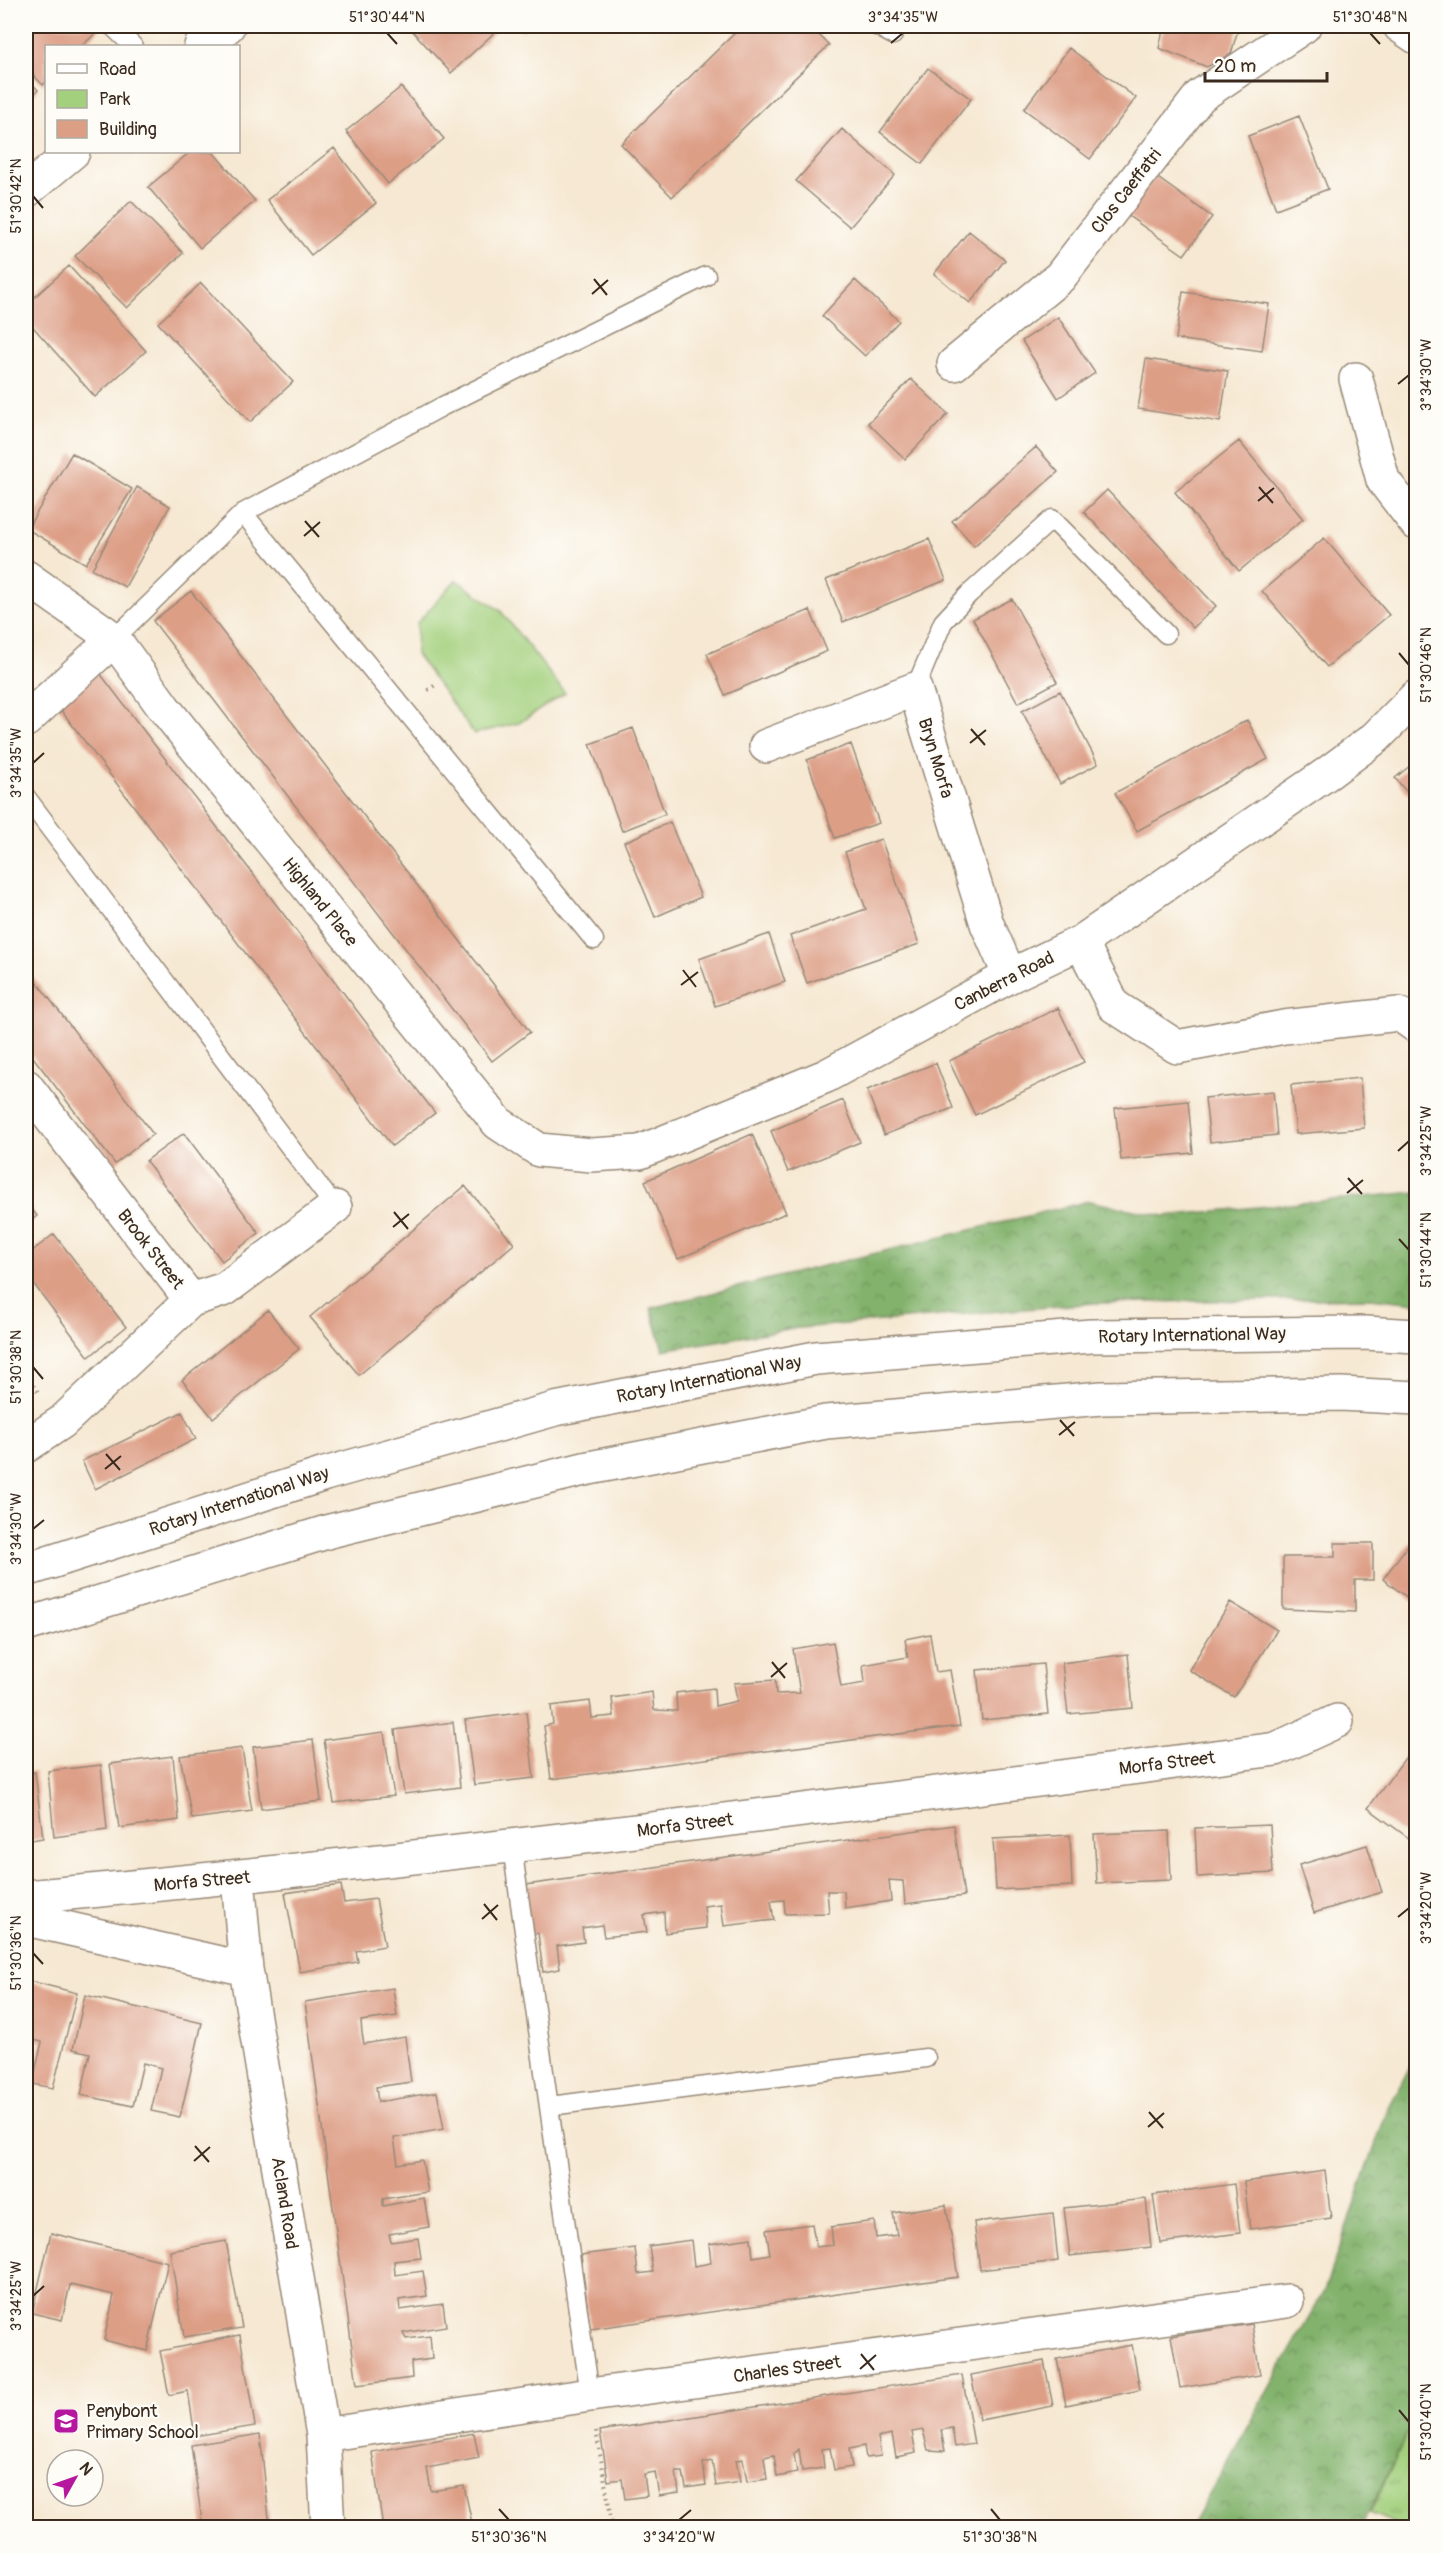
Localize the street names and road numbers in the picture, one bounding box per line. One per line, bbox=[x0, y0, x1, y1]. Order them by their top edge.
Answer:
street label: Clos Caeffatri bbox=[1086, 144, 1167, 239]
street label: Bryn Morfa bbox=[912, 715, 959, 801]
street label: Highland Place bbox=[277, 853, 363, 952]
street label: Canberra Road bbox=[950, 946, 1058, 1016]
street label: Brook Street bbox=[112, 1204, 190, 1295]
street label: Rotary International Way bbox=[1098, 1322, 1286, 1349]
street label: Rotary International Way bbox=[615, 1350, 804, 1409]
street label: Rotary International Way bbox=[146, 1461, 332, 1541]
street label: Morfa Street bbox=[1118, 1746, 1217, 1781]
street label: Morfa Street bbox=[636, 1808, 735, 1843]
street label: Morfa Street bbox=[153, 1866, 252, 1897]
street label: Acland Road bbox=[266, 2155, 303, 2251]
street label: Charles Street bbox=[732, 2350, 843, 2388]

